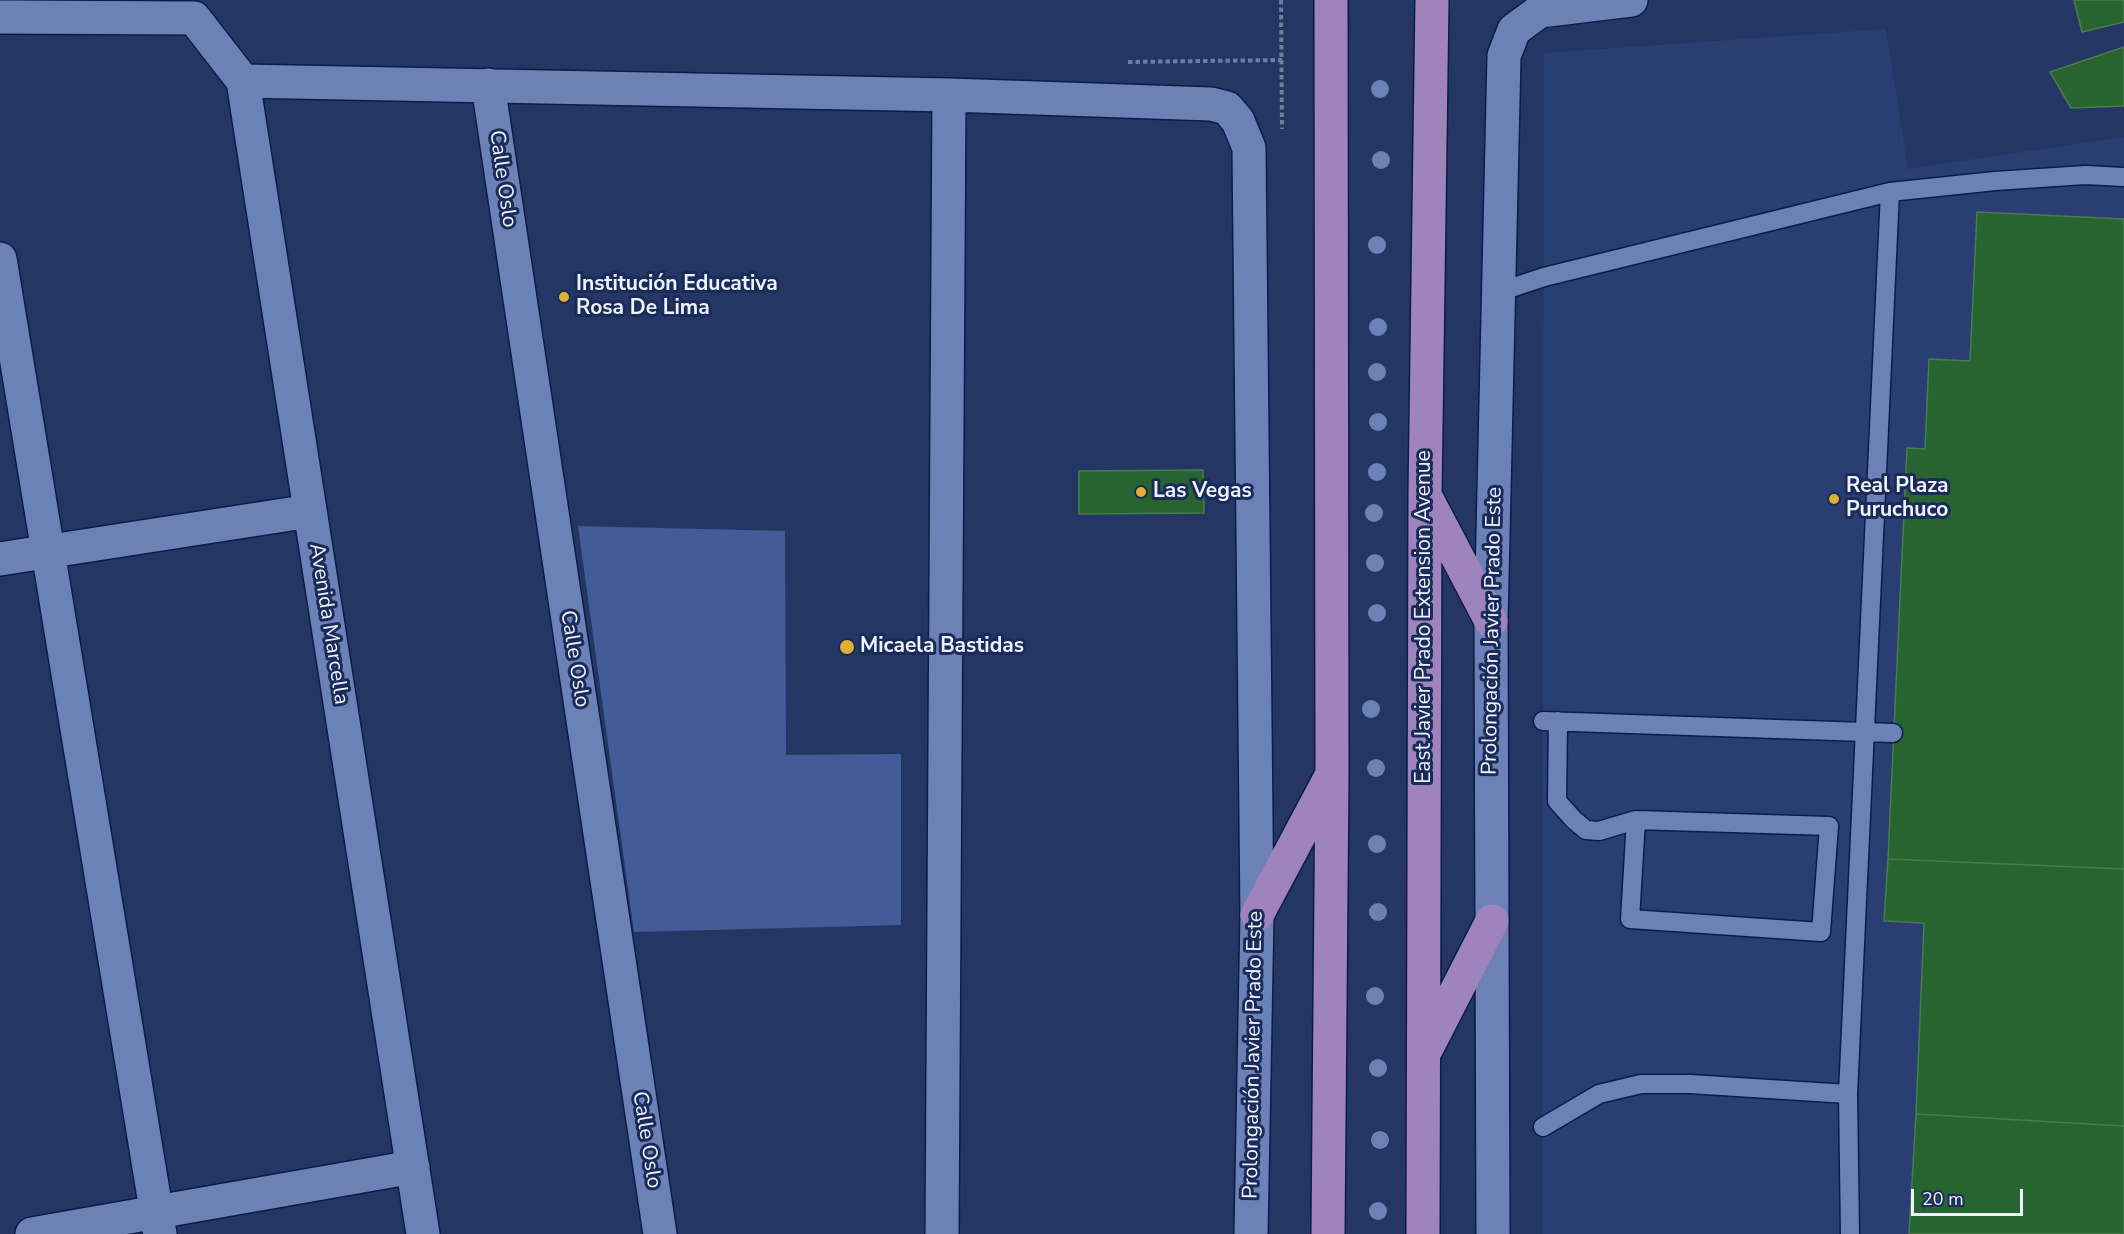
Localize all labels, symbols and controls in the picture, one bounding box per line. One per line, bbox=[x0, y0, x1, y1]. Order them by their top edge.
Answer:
street label: Calle Oslo bbox=[483, 129, 521, 229]
place label: Institución Educativa Rosa De Lima bbox=[576, 272, 778, 322]
marker: Institución Educativa Rosa De Lima bbox=[557, 290, 571, 304]
street label: East Javier Prado Extension Avenue bbox=[1412, 450, 1438, 784]
place label: Real Plaza Puruchuco bbox=[1846, 474, 1949, 524]
place label: Las Vegas bbox=[1153, 479, 1252, 505]
marker: Las Vegas bbox=[1134, 485, 1148, 499]
street label: Prolongación Javier Prado Este bbox=[1478, 487, 1508, 775]
marker: Real Plaza Puruchuco bbox=[1827, 492, 1841, 506]
street label: Avenida Marcella bbox=[303, 542, 353, 706]
street label: Calle Oslo bbox=[554, 609, 594, 709]
place label: Micaela Bastidas bbox=[860, 634, 1024, 660]
marker: Micaela Bastidas bbox=[838, 638, 856, 656]
street label: Prolongación Javier Prado Este bbox=[1239, 911, 1269, 1199]
street label: Calle Oslo bbox=[626, 1090, 666, 1190]
scale bar bbox=[1914, 1177, 2026, 1215]
text: 20 m bbox=[1922, 1187, 1964, 1211]

